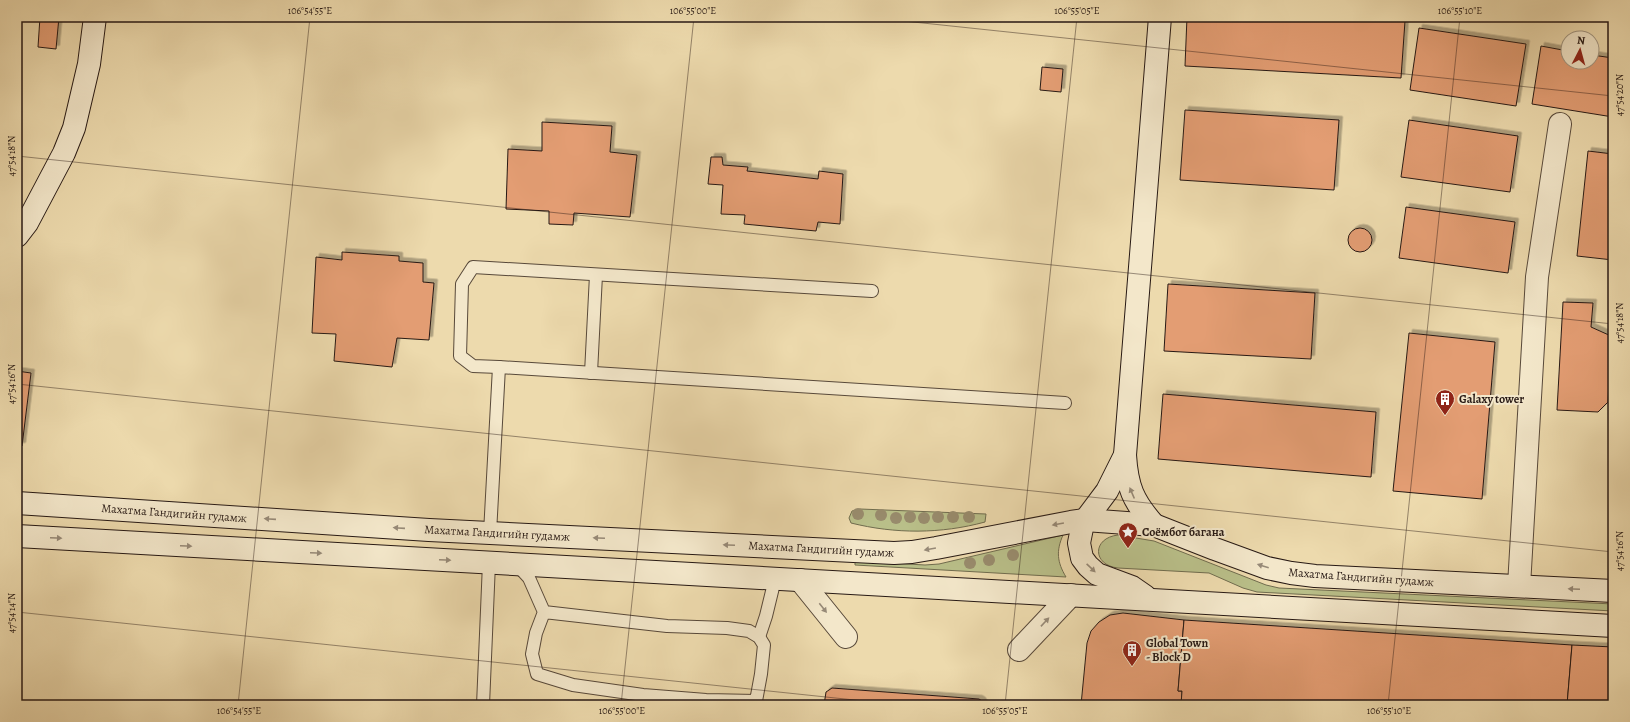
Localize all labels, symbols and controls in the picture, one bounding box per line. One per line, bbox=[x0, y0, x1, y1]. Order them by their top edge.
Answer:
text: 106°54'55"E bbox=[288, 4, 332, 17]
text: 106°55'00"E bbox=[670, 4, 716, 17]
text: 106°55'05"E bbox=[1054, 4, 1100, 17]
text: 106°55'10"E bbox=[1438, 4, 1482, 17]
north arrow bbox=[1560, 30, 1600, 70]
text: N bbox=[1576, 33, 1586, 48]
text: 47°54'20"N bbox=[1613, 74, 1626, 116]
text: 47°54'18"N bbox=[5, 136, 18, 176]
text: 47°54'18"N bbox=[1613, 303, 1626, 343]
text: 47°54'16"N bbox=[5, 364, 18, 404]
building icon: Galaxy tower bbox=[1434, 388, 1456, 416]
place label: Galaxy tower bbox=[1459, 391, 1524, 407]
one-way arrow bbox=[1128, 487, 1134, 499]
street label: Махатма Гандигийн гудамж bbox=[101, 500, 247, 526]
one-way arrow bbox=[264, 516, 276, 523]
street label: Махатма Гандигийн гудамж bbox=[424, 521, 570, 545]
one-way arrow bbox=[1052, 521, 1064, 527]
place icon: Соёмбот багана bbox=[1117, 521, 1139, 549]
one-way arrow bbox=[393, 524, 405, 531]
place label: Соёмбот багана bbox=[1142, 524, 1225, 540]
text: 47°54'16"N bbox=[1613, 531, 1626, 571]
one-way arrow bbox=[50, 535, 62, 542]
one-way arrow bbox=[593, 535, 605, 542]
street label: Махатма Гандигийн гудамж bbox=[748, 537, 894, 561]
one-way arrow bbox=[723, 541, 735, 548]
one-way arrow bbox=[180, 542, 192, 549]
one-way arrow bbox=[924, 546, 936, 552]
one-way arrow bbox=[310, 549, 322, 556]
one-way arrow bbox=[439, 557, 451, 564]
one-way arrow bbox=[1086, 563, 1096, 573]
one-way arrow bbox=[1257, 563, 1269, 569]
street label: Махатма Гандигийн гудамж bbox=[1288, 564, 1434, 590]
one-way arrow bbox=[1568, 586, 1580, 593]
text: 47°54'14"N bbox=[5, 593, 18, 633]
one-way arrow bbox=[819, 603, 828, 614]
one-way arrow bbox=[1040, 617, 1050, 627]
place label: Global Town - Block D bbox=[1146, 635, 1208, 665]
building icon: Global Town - Block D bbox=[1121, 639, 1143, 667]
text: 106°54'55"E bbox=[217, 704, 261, 717]
text: 106°55'00"E bbox=[599, 704, 645, 717]
text: 106°55'05"E bbox=[982, 704, 1028, 717]
text: 106°55'10"E bbox=[1367, 704, 1411, 717]

